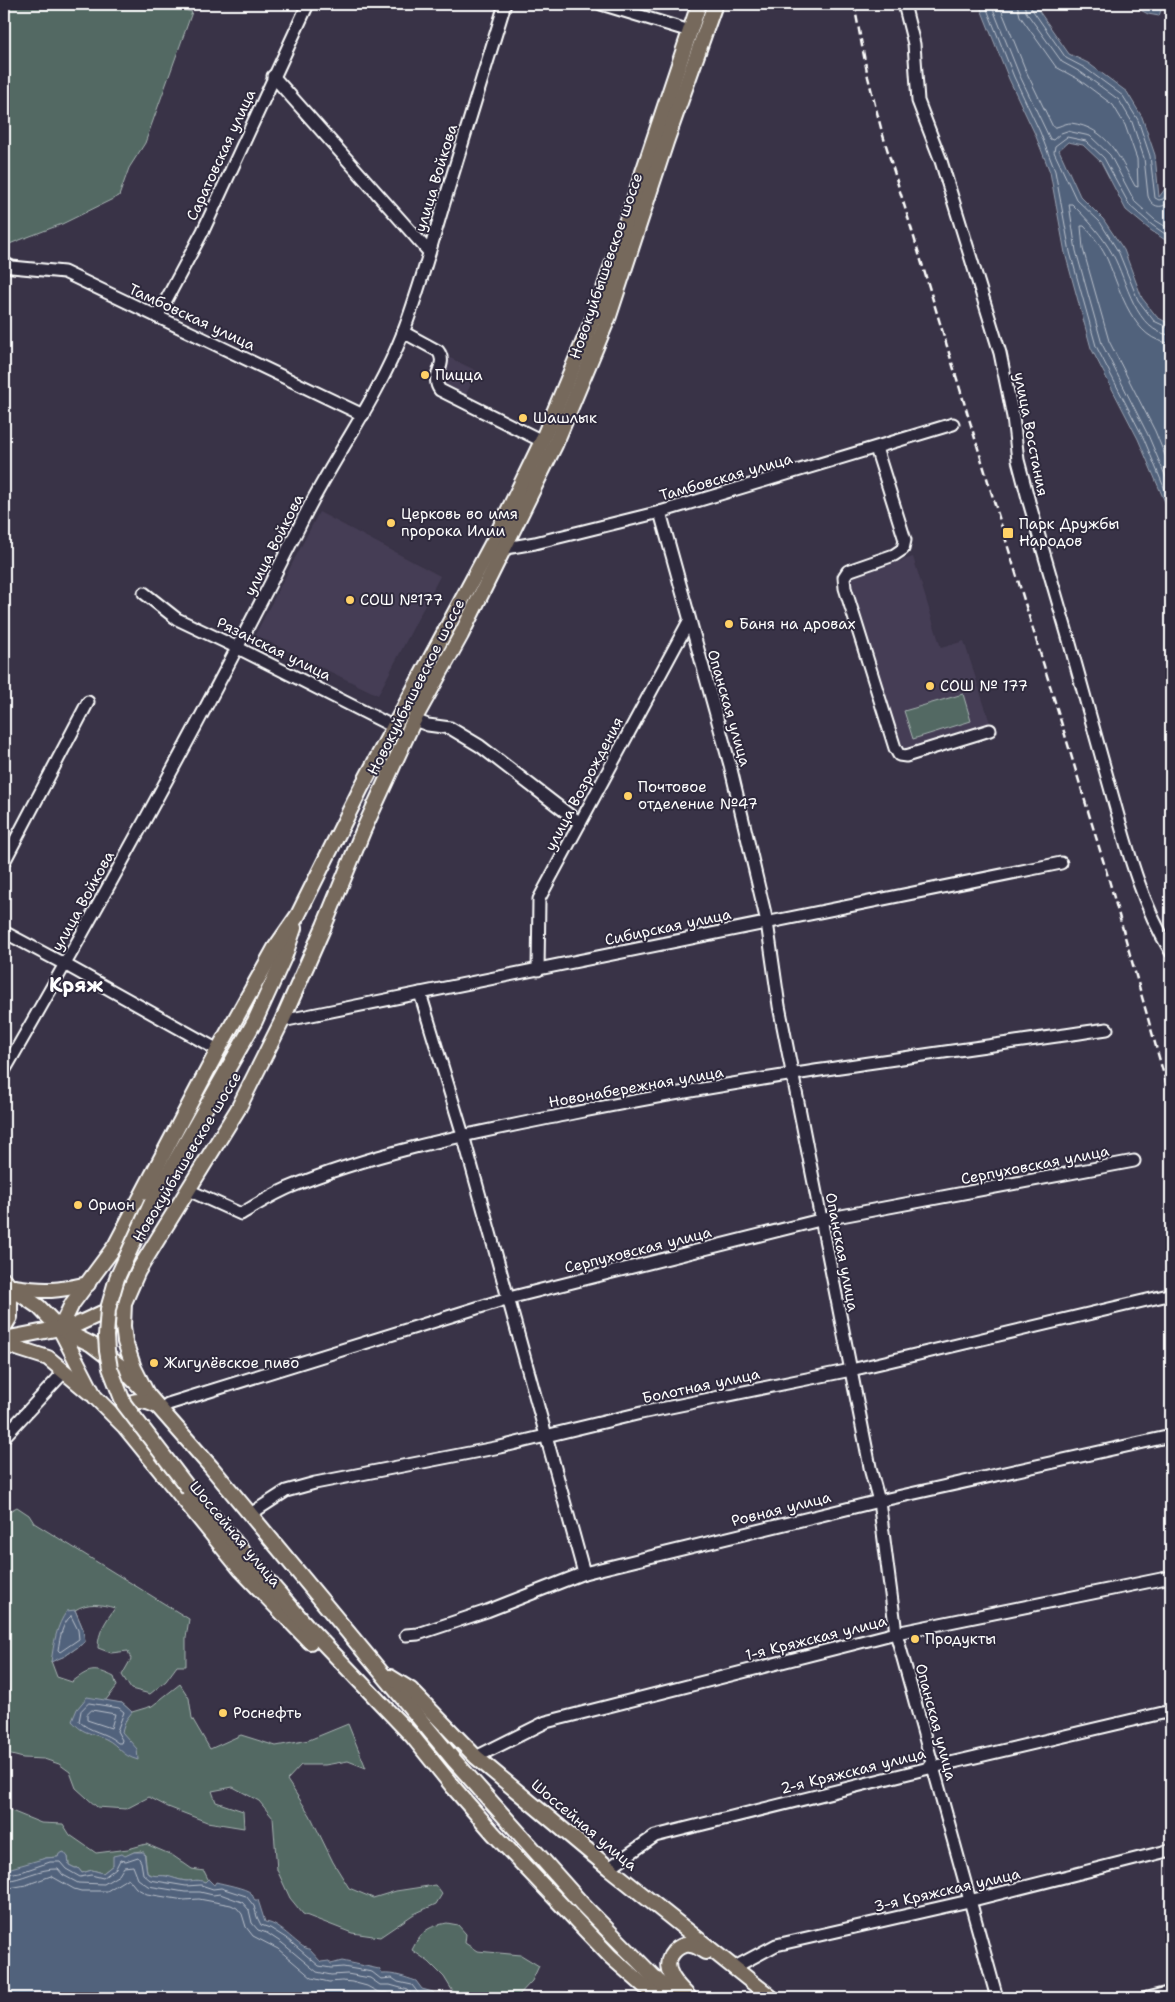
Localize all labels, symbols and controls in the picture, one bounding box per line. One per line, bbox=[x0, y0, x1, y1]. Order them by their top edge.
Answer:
street label: Саратовская улица bbox=[182, 85, 261, 224]
street label: улица Войкова bbox=[410, 121, 462, 234]
street label: Новокуйбышевское шоссе bbox=[565, 170, 647, 362]
street label: Тамбовская улица bbox=[125, 279, 259, 355]
place label: Пицца bbox=[435, 365, 483, 385]
marker: Пицца bbox=[419, 369, 431, 381]
street label: улица Восстания bbox=[1009, 370, 1053, 498]
place label: Шашлык bbox=[533, 408, 597, 428]
marker: Шашлык bbox=[517, 412, 529, 424]
street label: Тамбовская улица bbox=[657, 448, 796, 506]
street label: улица Войкова bbox=[240, 490, 309, 599]
place label: Церковь во имя пророка Илии bbox=[401, 504, 518, 541]
place label: Парк Дружбы Народов bbox=[1019, 514, 1119, 551]
marker: Церковь во имя пророка Илии bbox=[385, 517, 397, 529]
marker: Парк Дружбы Народов bbox=[1001, 526, 1015, 540]
place label: СОШ №177 bbox=[360, 590, 443, 610]
marker: СОШ №177 bbox=[344, 594, 356, 606]
street label: Новокуйбышевское шоссе bbox=[363, 595, 469, 779]
street label: Рязанская улица bbox=[213, 613, 335, 686]
place label: Баня на дровах bbox=[739, 614, 856, 634]
marker: Баня на дровах bbox=[723, 618, 735, 630]
street label: Опанская улица bbox=[703, 647, 755, 769]
place label: СОШ № 177 bbox=[940, 676, 1028, 696]
marker: СОШ № 177 bbox=[924, 680, 936, 692]
street label: улица Возрождения bbox=[540, 713, 628, 855]
place label: Почтовое отделение №47 bbox=[638, 777, 758, 814]
marker: Почтовое отделение №47 bbox=[622, 790, 634, 802]
street label: улица Войкова bbox=[47, 847, 119, 955]
street label: Сибирская улица bbox=[603, 904, 734, 950]
district label: Кряж bbox=[49, 972, 103, 998]
street label: Новонабережная улица bbox=[547, 1062, 726, 1112]
street label: Новокуйбышевское шоссе bbox=[128, 1068, 246, 1246]
street label: Серпуховская улица bbox=[959, 1141, 1112, 1189]
street label: Опанская улица bbox=[821, 1191, 863, 1314]
place label: Орион bbox=[88, 1195, 135, 1215]
marker: Орион bbox=[72, 1199, 84, 1211]
street label: Серпуховская улица bbox=[562, 1222, 714, 1278]
place label: Жигулёвское пиво bbox=[164, 1353, 299, 1373]
marker: Жигулёвское пиво bbox=[148, 1357, 160, 1369]
street label: Болотная улица bbox=[640, 1364, 762, 1408]
street label: Шоссейная улица bbox=[185, 1477, 286, 1592]
street label: Ровная улица bbox=[729, 1487, 834, 1531]
street label: 1-я Кряжская улица bbox=[743, 1611, 890, 1665]
place label: Продукты bbox=[925, 1629, 996, 1649]
marker: Продукты bbox=[909, 1633, 921, 1645]
street label: Опанская улица bbox=[911, 1661, 961, 1783]
place label: Роснефть bbox=[233, 1703, 302, 1723]
marker: Роснефть bbox=[217, 1707, 229, 1719]
street label: 2-я Кряжская улица bbox=[778, 1743, 928, 1799]
street label: Шоссейная улица bbox=[527, 1775, 642, 1876]
street label: 3-я Кряжская улица bbox=[872, 1863, 1023, 1917]

